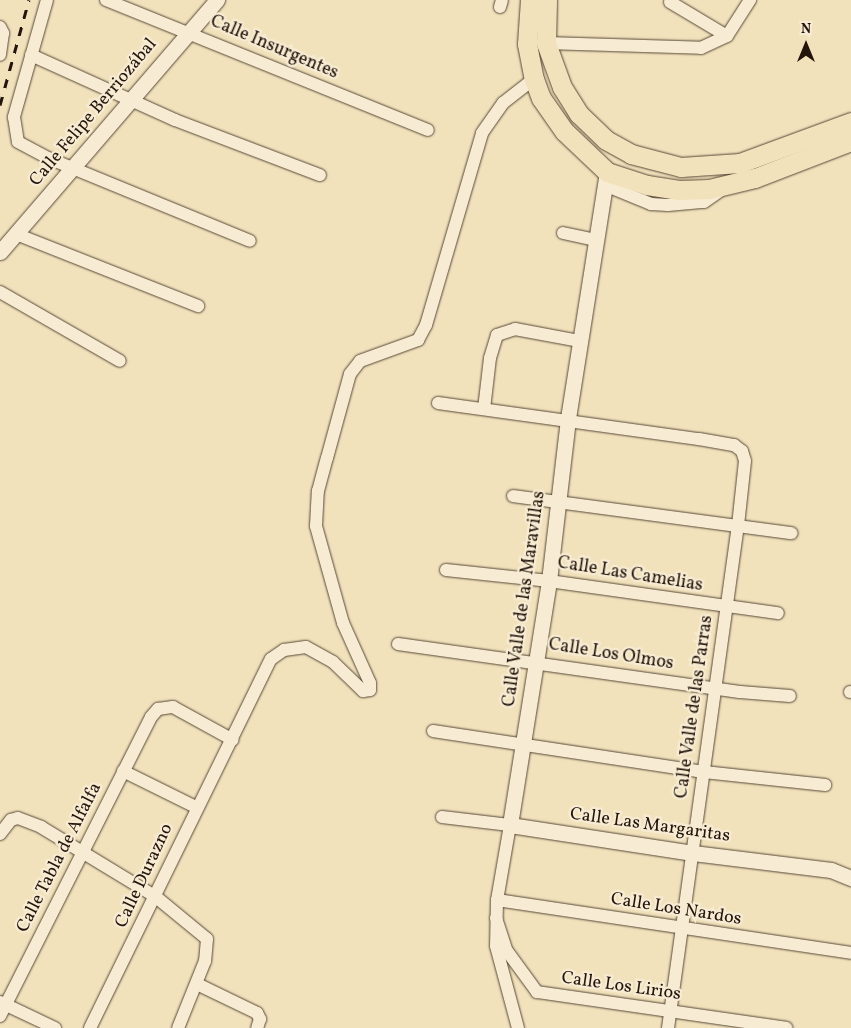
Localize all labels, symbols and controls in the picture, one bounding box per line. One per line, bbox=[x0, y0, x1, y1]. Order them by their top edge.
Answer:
street label: Calle Insurgentes bbox=[207, 11, 341, 85]
north arrow bbox=[781, 20, 831, 70]
text: N bbox=[801, 20, 811, 39]
street label: Calle Felipe Berriozábal bbox=[26, 35, 162, 191]
street label: Calle Valle de las Maravillas bbox=[499, 489, 551, 709]
street label: Calle Las Camelias bbox=[556, 553, 704, 597]
street label: Calle Valle de las Parras bbox=[671, 614, 719, 800]
street label: Calle Los Olmos bbox=[547, 634, 675, 676]
street label: Calle Tabla de Alfalfa bbox=[13, 779, 107, 937]
street label: Calle Las Margaritas bbox=[569, 804, 731, 848]
street label: Calle Durazno bbox=[111, 820, 179, 932]
street label: Calle Los Nardos bbox=[609, 889, 743, 931]
street label: Calle Los Lirios bbox=[560, 968, 682, 1006]

